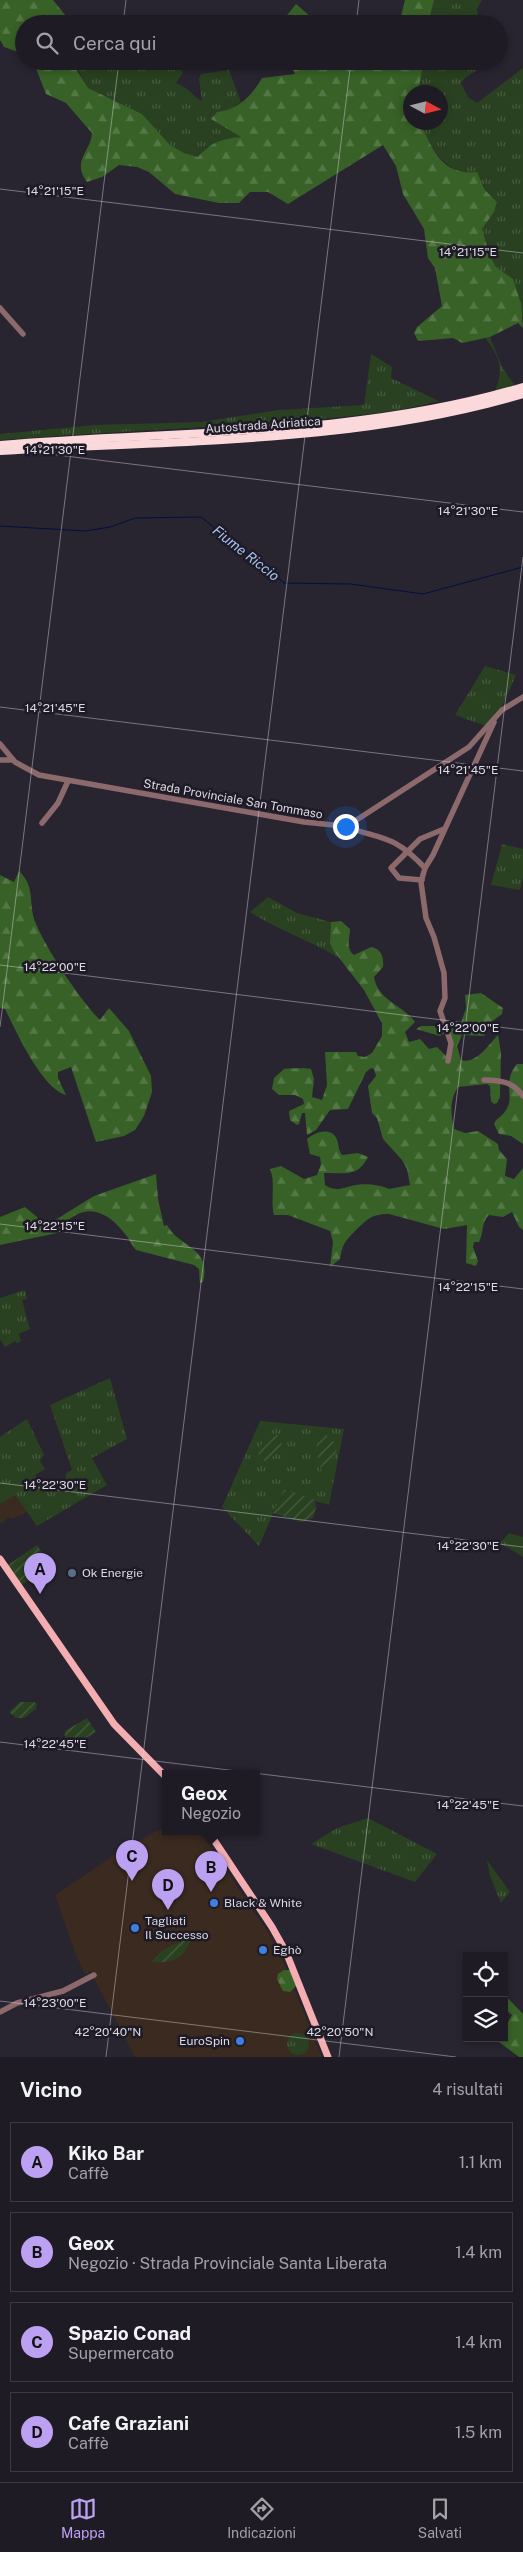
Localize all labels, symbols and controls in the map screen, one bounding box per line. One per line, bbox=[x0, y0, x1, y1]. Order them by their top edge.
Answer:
search box bbox=[15, 15, 508, 70]
icon: search bbox=[33, 29, 61, 57]
text: Cerca qui bbox=[73, 32, 156, 54]
north arrow bbox=[403, 85, 448, 130]
text: 14°21'15"E bbox=[26, 184, 84, 198]
text: 14°21'15"E bbox=[439, 245, 497, 259]
street label: Autostrada Adriatica bbox=[205, 414, 321, 436]
text: 14°21'30"E bbox=[25, 443, 85, 457]
text: 14°21'30"E bbox=[438, 504, 498, 518]
water label: Fiume Riccio bbox=[210, 522, 283, 584]
text: 14°21'45"E bbox=[25, 701, 85, 715]
text: 14°21'45"E bbox=[438, 763, 498, 777]
street label: Strada Provinciale San Tommaso bbox=[142, 776, 324, 822]
your location bbox=[333, 814, 359, 840]
text: 14°22'00"E bbox=[24, 960, 86, 974]
text: 14°22'00"E bbox=[437, 1021, 499, 1035]
text: 14°22'15"E bbox=[25, 1219, 85, 1233]
text: 14°22'15"E bbox=[438, 1280, 498, 1294]
text: 14°22'30"E bbox=[24, 1478, 86, 1492]
text: 14°22'30"E bbox=[437, 1539, 499, 1553]
pin: A bbox=[24, 1553, 56, 1594]
place label: Ok Energie bbox=[82, 1566, 143, 1580]
marker: Ok Energie bbox=[66, 1567, 78, 1579]
text: 14°22'45"E bbox=[24, 1737, 86, 1751]
popup bbox=[162, 1770, 260, 1835]
text: Geox bbox=[181, 1782, 228, 1804]
text: 14°22'45"E bbox=[437, 1798, 499, 1812]
text: Negozio bbox=[181, 1804, 241, 1823]
pin: C bbox=[116, 1840, 148, 1881]
pin: B bbox=[195, 1851, 227, 1892]
pin: D bbox=[152, 1869, 184, 1910]
place label: Black & White bbox=[224, 1896, 302, 1910]
marker: Black & White bbox=[208, 1897, 220, 1909]
place label: Tagliati Il Successo bbox=[145, 1914, 209, 1942]
marker: Tagliati Il Successo bbox=[129, 1922, 141, 1934]
place label: Eghò bbox=[273, 1943, 302, 1957]
marker: Eghò bbox=[257, 1944, 269, 1956]
map controls bbox=[463, 1952, 508, 2042]
button: locate bbox=[463, 1952, 508, 1997]
text: 14°23'00"E bbox=[24, 1996, 86, 2010]
button: layers bbox=[463, 1997, 508, 2042]
text: 42°20'40"N bbox=[75, 2025, 141, 2039]
text: 42°20'50"N bbox=[307, 2025, 373, 2039]
place label: EuroSpin bbox=[179, 2034, 230, 2048]
marker: EuroSpin bbox=[234, 2035, 246, 2047]
text: Vicino bbox=[20, 2077, 82, 2102]
text: 4 risultati bbox=[432, 2080, 503, 2099]
text: Kiko Bar bbox=[68, 2142, 144, 2164]
text: A bbox=[31, 2153, 43, 2172]
text: 1.1 km bbox=[459, 2153, 502, 2172]
text: Caffè bbox=[68, 2164, 109, 2183]
text: Geox bbox=[68, 2232, 115, 2254]
text: B bbox=[32, 2243, 42, 2262]
text: 1.4 km bbox=[455, 2243, 502, 2262]
text: Negozio · Strada Provinciale Santa Liberata bbox=[68, 2254, 387, 2273]
text: Spazio Conad bbox=[68, 2322, 191, 2344]
text: C bbox=[31, 2333, 43, 2352]
text: 1.4 km bbox=[455, 2333, 502, 2352]
text: Supermercato bbox=[68, 2344, 174, 2363]
text: Cafe Graziani bbox=[68, 2412, 189, 2434]
text: D bbox=[31, 2423, 43, 2442]
text: 1.5 km bbox=[455, 2423, 502, 2442]
text: Caffè bbox=[68, 2434, 109, 2453]
tab: Mappa bbox=[61, 2495, 105, 2541]
tab: Indicazioni bbox=[227, 2495, 296, 2541]
tab: Salvati bbox=[418, 2495, 462, 2541]

